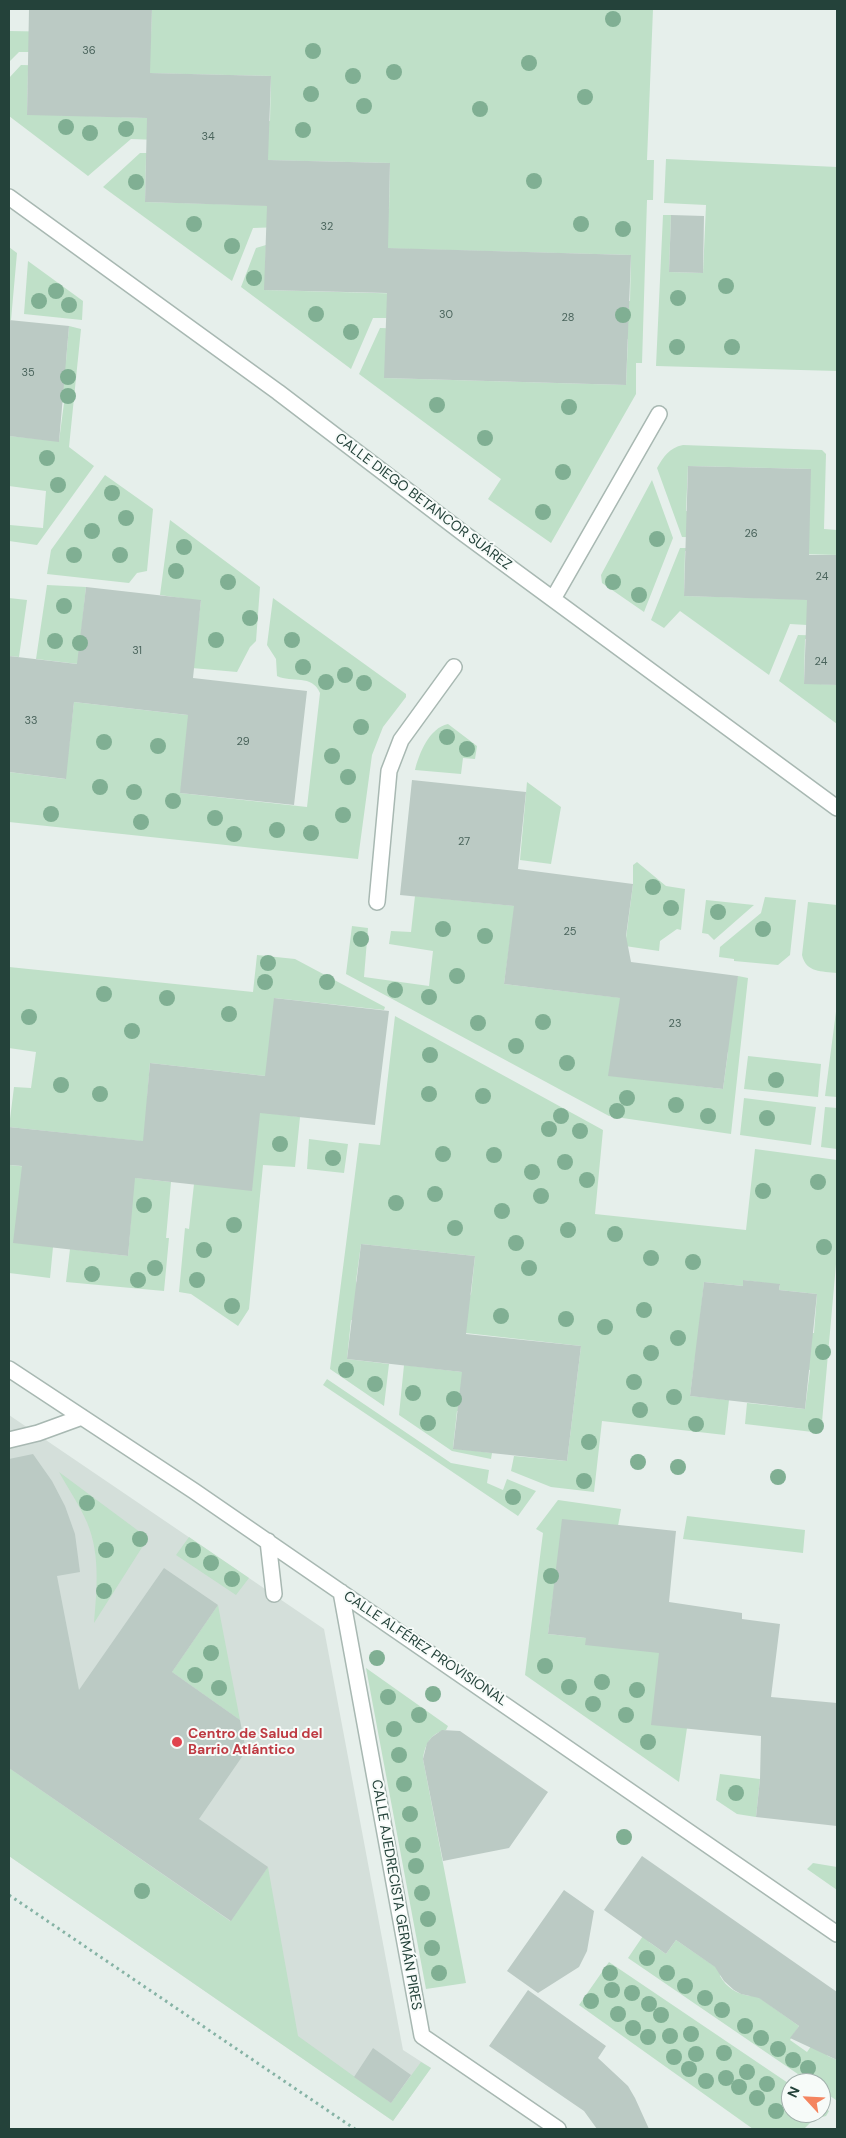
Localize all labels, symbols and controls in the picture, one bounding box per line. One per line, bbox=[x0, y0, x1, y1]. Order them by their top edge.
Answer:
house number: 36 bbox=[82, 44, 96, 58]
house number: 34 bbox=[201, 130, 215, 144]
house number: 32 bbox=[321, 220, 333, 234]
house number: 30 bbox=[439, 308, 453, 322]
house number: 28 bbox=[562, 311, 574, 325]
house number: 35 bbox=[21, 366, 35, 380]
street label: CALLE DIEGO BETANCOR SUÁREZ bbox=[332, 430, 514, 574]
house number: 26 bbox=[744, 527, 758, 541]
house number: 24 bbox=[816, 570, 828, 584]
house number: 31 bbox=[132, 644, 142, 658]
house number: 24 bbox=[815, 655, 827, 669]
house number: 33 bbox=[24, 714, 38, 728]
house number: 29 bbox=[236, 735, 250, 749]
house number: 27 bbox=[458, 835, 470, 849]
house number: 25 bbox=[563, 925, 577, 939]
house number: 23 bbox=[669, 1017, 681, 1031]
street label: CALLE ALFÉREZ PROVISIONAL bbox=[340, 1588, 510, 1710]
place label: Centro de Salud del Barrio Atlántico bbox=[188, 1726, 323, 1758]
marker: Centro de Salud del Barrio Atlántico bbox=[170, 1735, 184, 1749]
street label: CALLE AJEDRECISTA GERMÁN PIRES bbox=[367, 1779, 425, 2011]
north arrow bbox=[781, 2073, 831, 2123]
text: N bbox=[783, 2084, 804, 2101]

